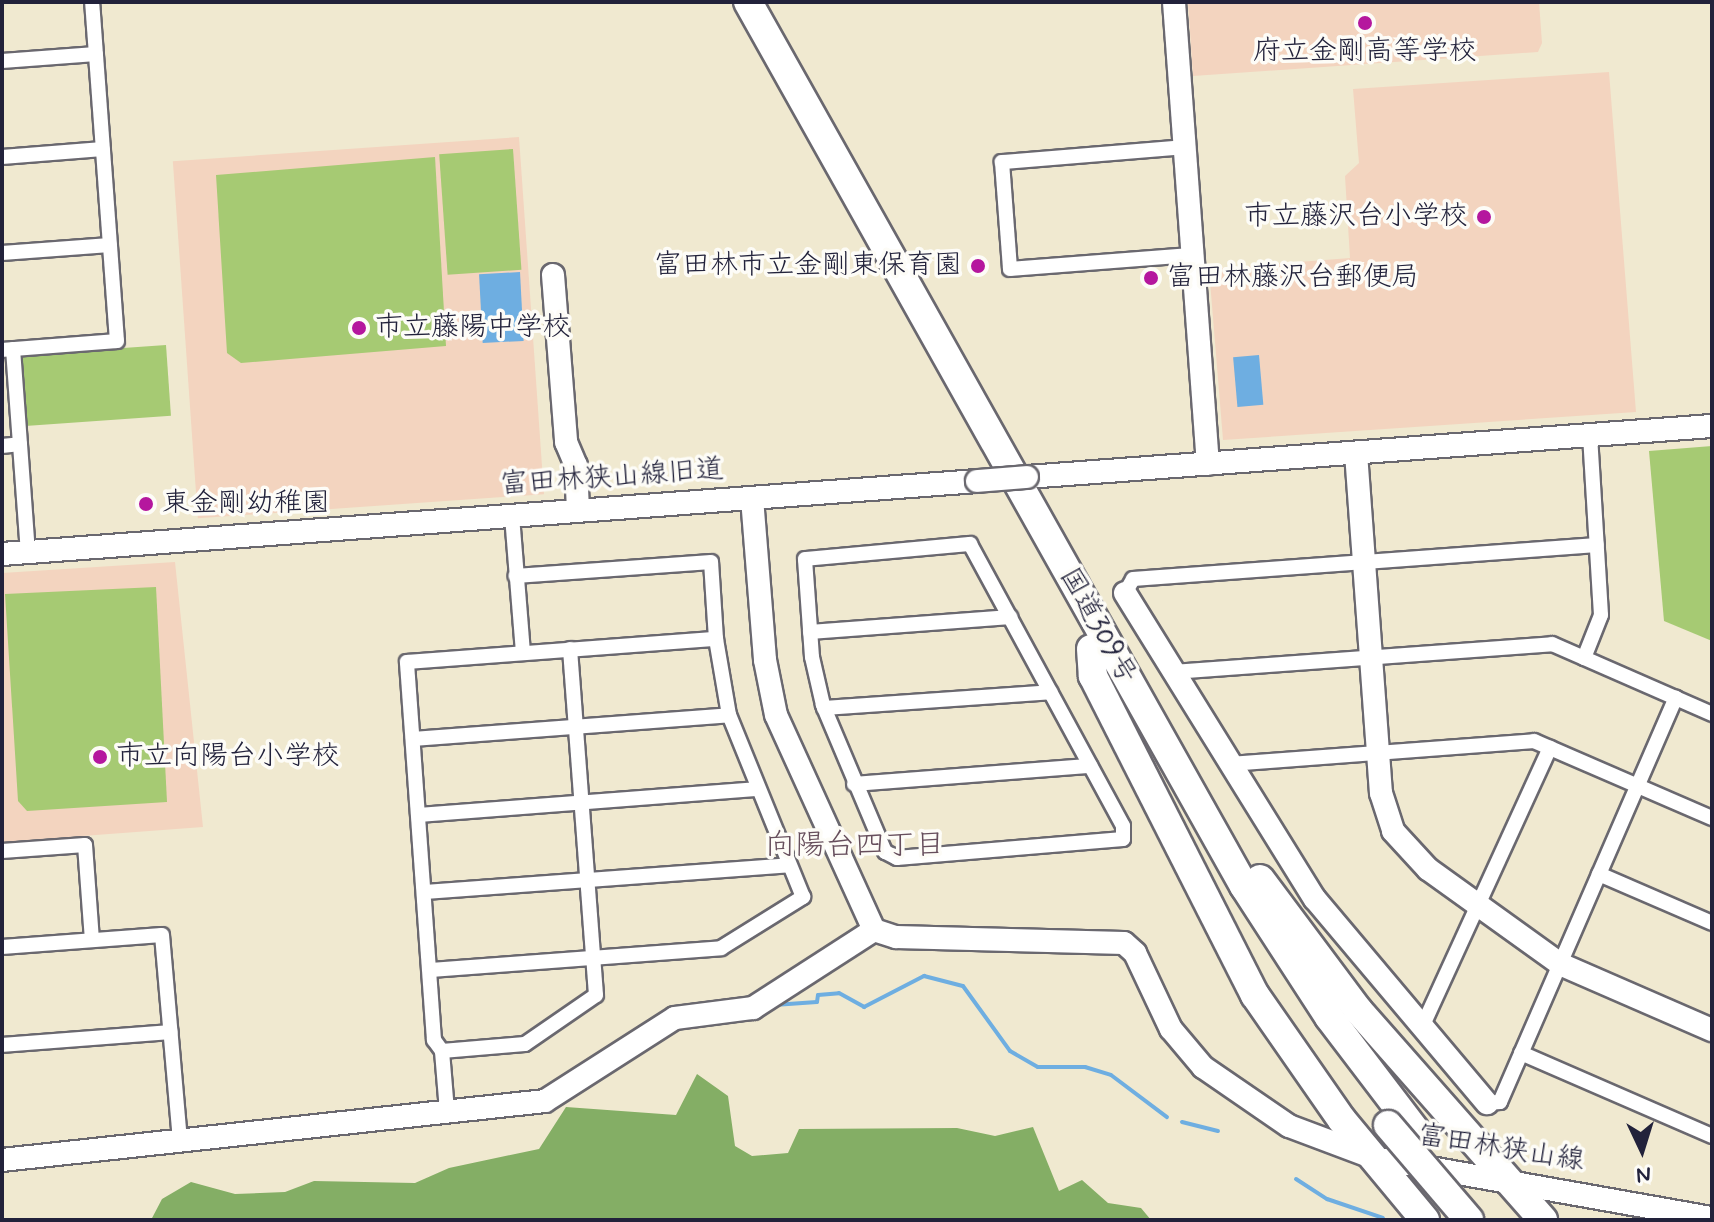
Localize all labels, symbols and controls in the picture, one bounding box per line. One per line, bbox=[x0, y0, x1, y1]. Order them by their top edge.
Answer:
marker: 府立金剛高等学校 bbox=[1356, 14, 1374, 32]
place label: 府立金剛高等学校 bbox=[1253, 35, 1477, 69]
place label: 市立藤沢台小学校 bbox=[1244, 200, 1468, 234]
marker: 市立藤沢台小学校 bbox=[1475, 208, 1493, 226]
place label: 富田林市立金剛東保育園 bbox=[654, 249, 962, 283]
marker: 富田林市立金剛東保育園 bbox=[969, 257, 987, 275]
place label: 富田林藤沢台郵便局 bbox=[1167, 261, 1419, 295]
marker: 富田林藤沢台郵便局 bbox=[1142, 269, 1160, 287]
place label: 市立藤陽中学校 bbox=[375, 311, 571, 345]
marker: 市立藤陽中学校 bbox=[350, 319, 368, 337]
street label: 富田林狭山線旧道 bbox=[499, 453, 725, 503]
place label: 東金剛幼稚園 bbox=[162, 487, 330, 521]
marker: 東金剛幼稚園 bbox=[137, 495, 155, 513]
street label: 国道309号 bbox=[1051, 562, 1143, 690]
place label: 市立向陽台小学校 bbox=[116, 740, 340, 774]
marker: 市立向陽台小学校 bbox=[91, 748, 109, 766]
district label: 向陽台四丁目 bbox=[765, 828, 945, 864]
north arrow bbox=[1602, 1110, 1682, 1190]
street label: 富田林狭山線 bbox=[1415, 1119, 1587, 1179]
text: N bbox=[1635, 1159, 1652, 1188]

